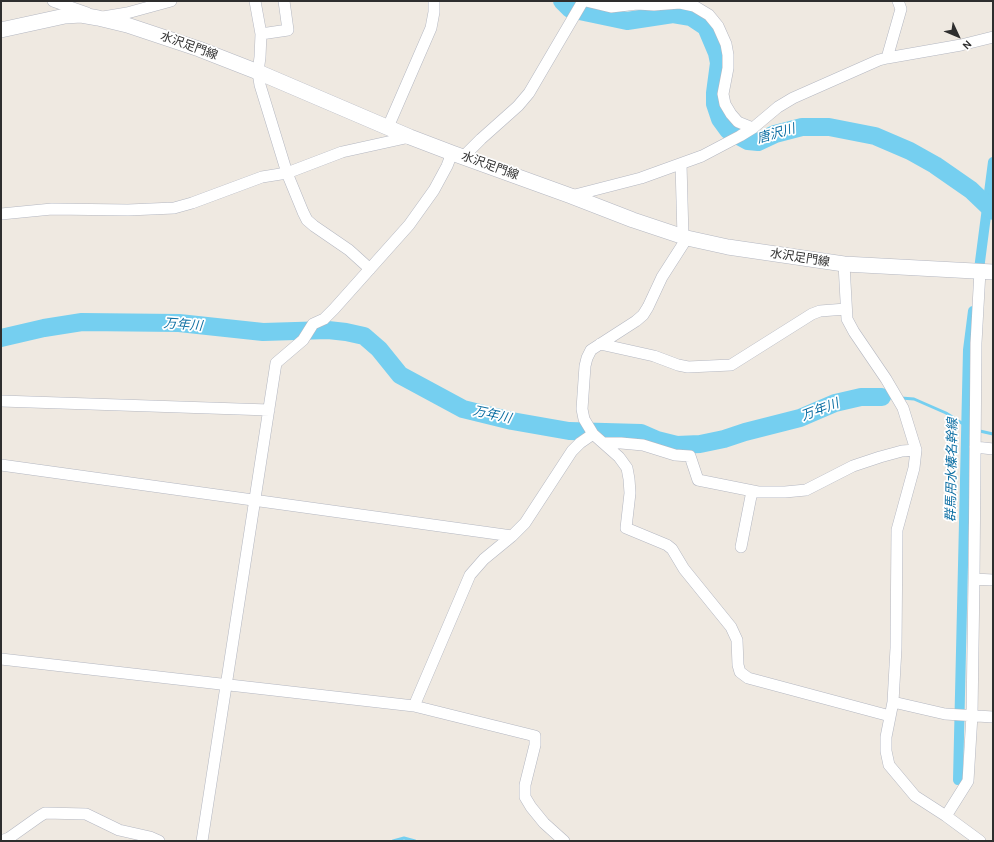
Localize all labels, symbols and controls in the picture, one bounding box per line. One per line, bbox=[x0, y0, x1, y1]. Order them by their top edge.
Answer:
north arrow bbox=[938, 16, 978, 56]
street label: 水沢足門線 bbox=[158, 29, 220, 63]
text: N bbox=[960, 37, 974, 52]
water label: 唐沢川 bbox=[755, 121, 797, 147]
street label: 水沢足門線 bbox=[459, 149, 521, 183]
street label: 水沢足門線 bbox=[769, 246, 831, 270]
water label: 万年川 bbox=[163, 316, 203, 334]
water label: 万年川 bbox=[799, 396, 841, 424]
water label: 万年川 bbox=[471, 403, 513, 427]
water label: 群馬用水榛名幹線 bbox=[943, 418, 961, 522]

